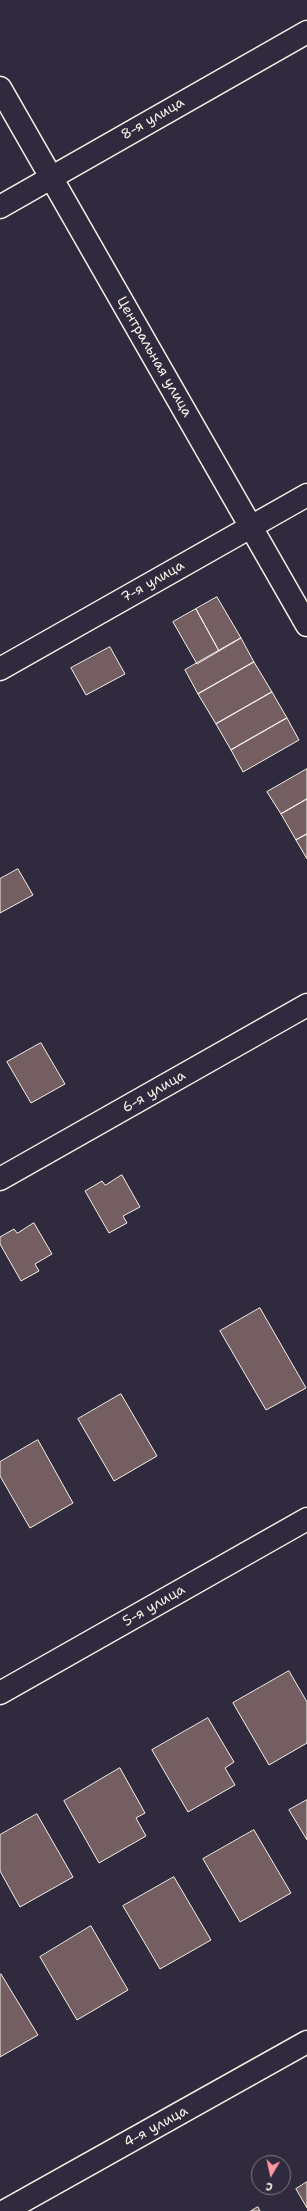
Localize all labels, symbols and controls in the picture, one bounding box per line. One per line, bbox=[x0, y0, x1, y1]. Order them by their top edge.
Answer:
street label: 8-я улица bbox=[118, 94, 188, 144]
street label: Центральная улица bbox=[113, 294, 195, 420]
street label: 7-я улица bbox=[119, 557, 187, 607]
street label: 6-я улица bbox=[119, 1067, 189, 1117]
street label: 5-я улица bbox=[120, 1581, 188, 1631]
street label: 4-я улица bbox=[121, 2103, 191, 2151]
north arrow bbox=[251, 2155, 291, 2195]
text: С bbox=[265, 2178, 274, 2194]

